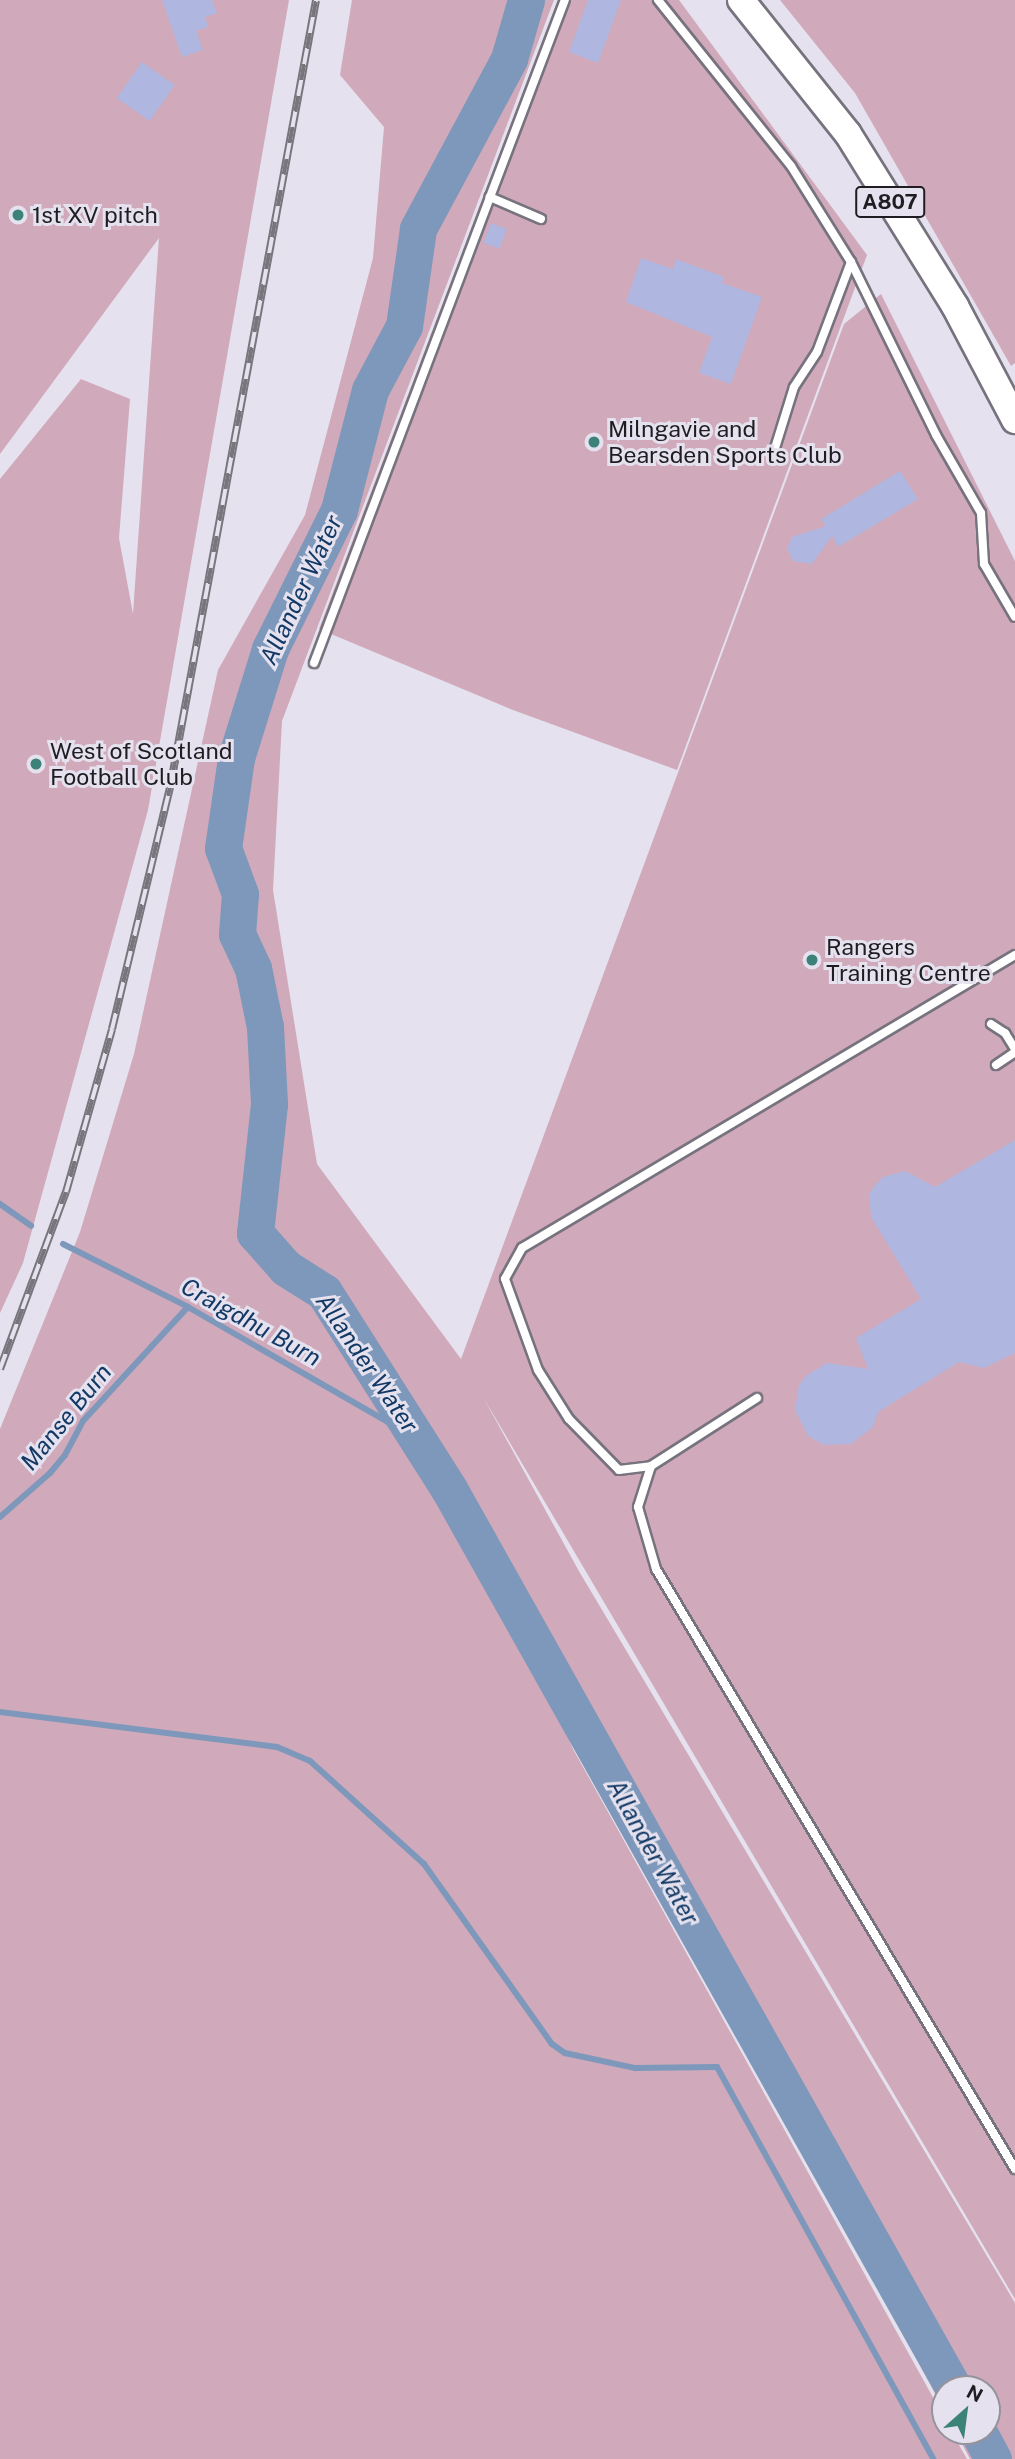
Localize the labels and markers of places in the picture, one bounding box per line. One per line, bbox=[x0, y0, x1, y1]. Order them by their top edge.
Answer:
place label: 1st XV pitch bbox=[32, 201, 158, 229]
marker: 1st XV pitch bbox=[10, 207, 26, 223]
place label: Milngavie and Bearsden Sports Club bbox=[608, 415, 842, 469]
marker: Milngavie and Bearsden Sports Club bbox=[586, 434, 602, 450]
place label: West of Scotland Football Club bbox=[50, 737, 233, 791]
marker: West of Scotland Football Club bbox=[28, 756, 44, 772]
place label: Rangers Training Centre bbox=[826, 933, 991, 987]
marker: Rangers Training Centre bbox=[804, 952, 820, 968]

